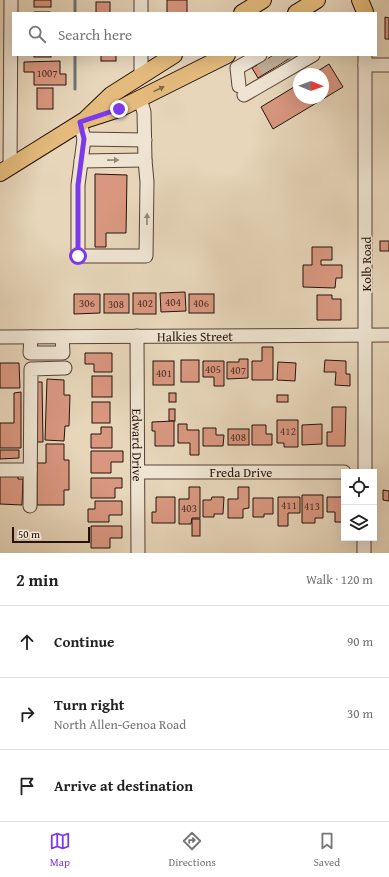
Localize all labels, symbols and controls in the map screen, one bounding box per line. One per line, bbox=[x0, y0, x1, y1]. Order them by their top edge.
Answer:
search box bbox=[12, 12, 377, 56]
icon: search bbox=[26, 23, 48, 45]
text: Search here bbox=[58, 24, 132, 45]
house number: 1007 bbox=[36, 65, 58, 81]
north arrow bbox=[293, 68, 329, 104]
one-way arrow bbox=[154, 86, 165, 92]
route end bbox=[110, 100, 128, 118]
one-way arrow bbox=[107, 157, 120, 163]
one-way arrow bbox=[143, 213, 150, 225]
street label: Kolb Road bbox=[357, 237, 376, 291]
route start bbox=[69, 247, 87, 265]
house number: 404 bbox=[165, 294, 181, 310]
house number: 306 bbox=[79, 295, 95, 311]
house number: 402 bbox=[137, 295, 153, 311]
house number: 406 bbox=[193, 295, 209, 311]
house number: 308 bbox=[108, 296, 124, 312]
street label: Halkies Street bbox=[157, 327, 233, 346]
house number: 405 bbox=[205, 361, 221, 377]
house number: 407 bbox=[230, 362, 246, 378]
house number: 401 bbox=[156, 365, 172, 381]
street label: Edward Drive bbox=[127, 408, 147, 482]
house number: 412 bbox=[280, 423, 296, 439]
house number: 408 bbox=[230, 429, 246, 445]
street label: Freda Drive bbox=[210, 463, 272, 482]
map controls bbox=[341, 469, 377, 541]
button: locate bbox=[341, 469, 377, 505]
house number: 411 bbox=[281, 497, 297, 513]
house number: 413 bbox=[304, 498, 320, 514]
house number: 403 bbox=[181, 500, 197, 516]
button: layers bbox=[341, 505, 377, 541]
scale bar bbox=[12, 525, 90, 544]
text: 50 m bbox=[18, 526, 40, 542]
text: 2 min bbox=[16, 567, 58, 592]
text: Walk · 120 m bbox=[306, 570, 373, 589]
icon: ahead bbox=[16, 631, 38, 653]
text: Continue bbox=[54, 631, 115, 652]
text: 90 m bbox=[347, 632, 373, 651]
text: Turn right bbox=[54, 694, 125, 715]
icon: right bbox=[16, 703, 38, 725]
text: 30 m bbox=[347, 704, 373, 723]
text: North Allen-Genoa Road bbox=[54, 715, 186, 734]
icon: arrive bbox=[16, 775, 38, 797]
text: Arrive at destination bbox=[54, 775, 193, 796]
tab: Map bbox=[49, 830, 71, 870]
tab: Directions bbox=[169, 830, 216, 870]
tab: Saved bbox=[313, 830, 340, 870]

